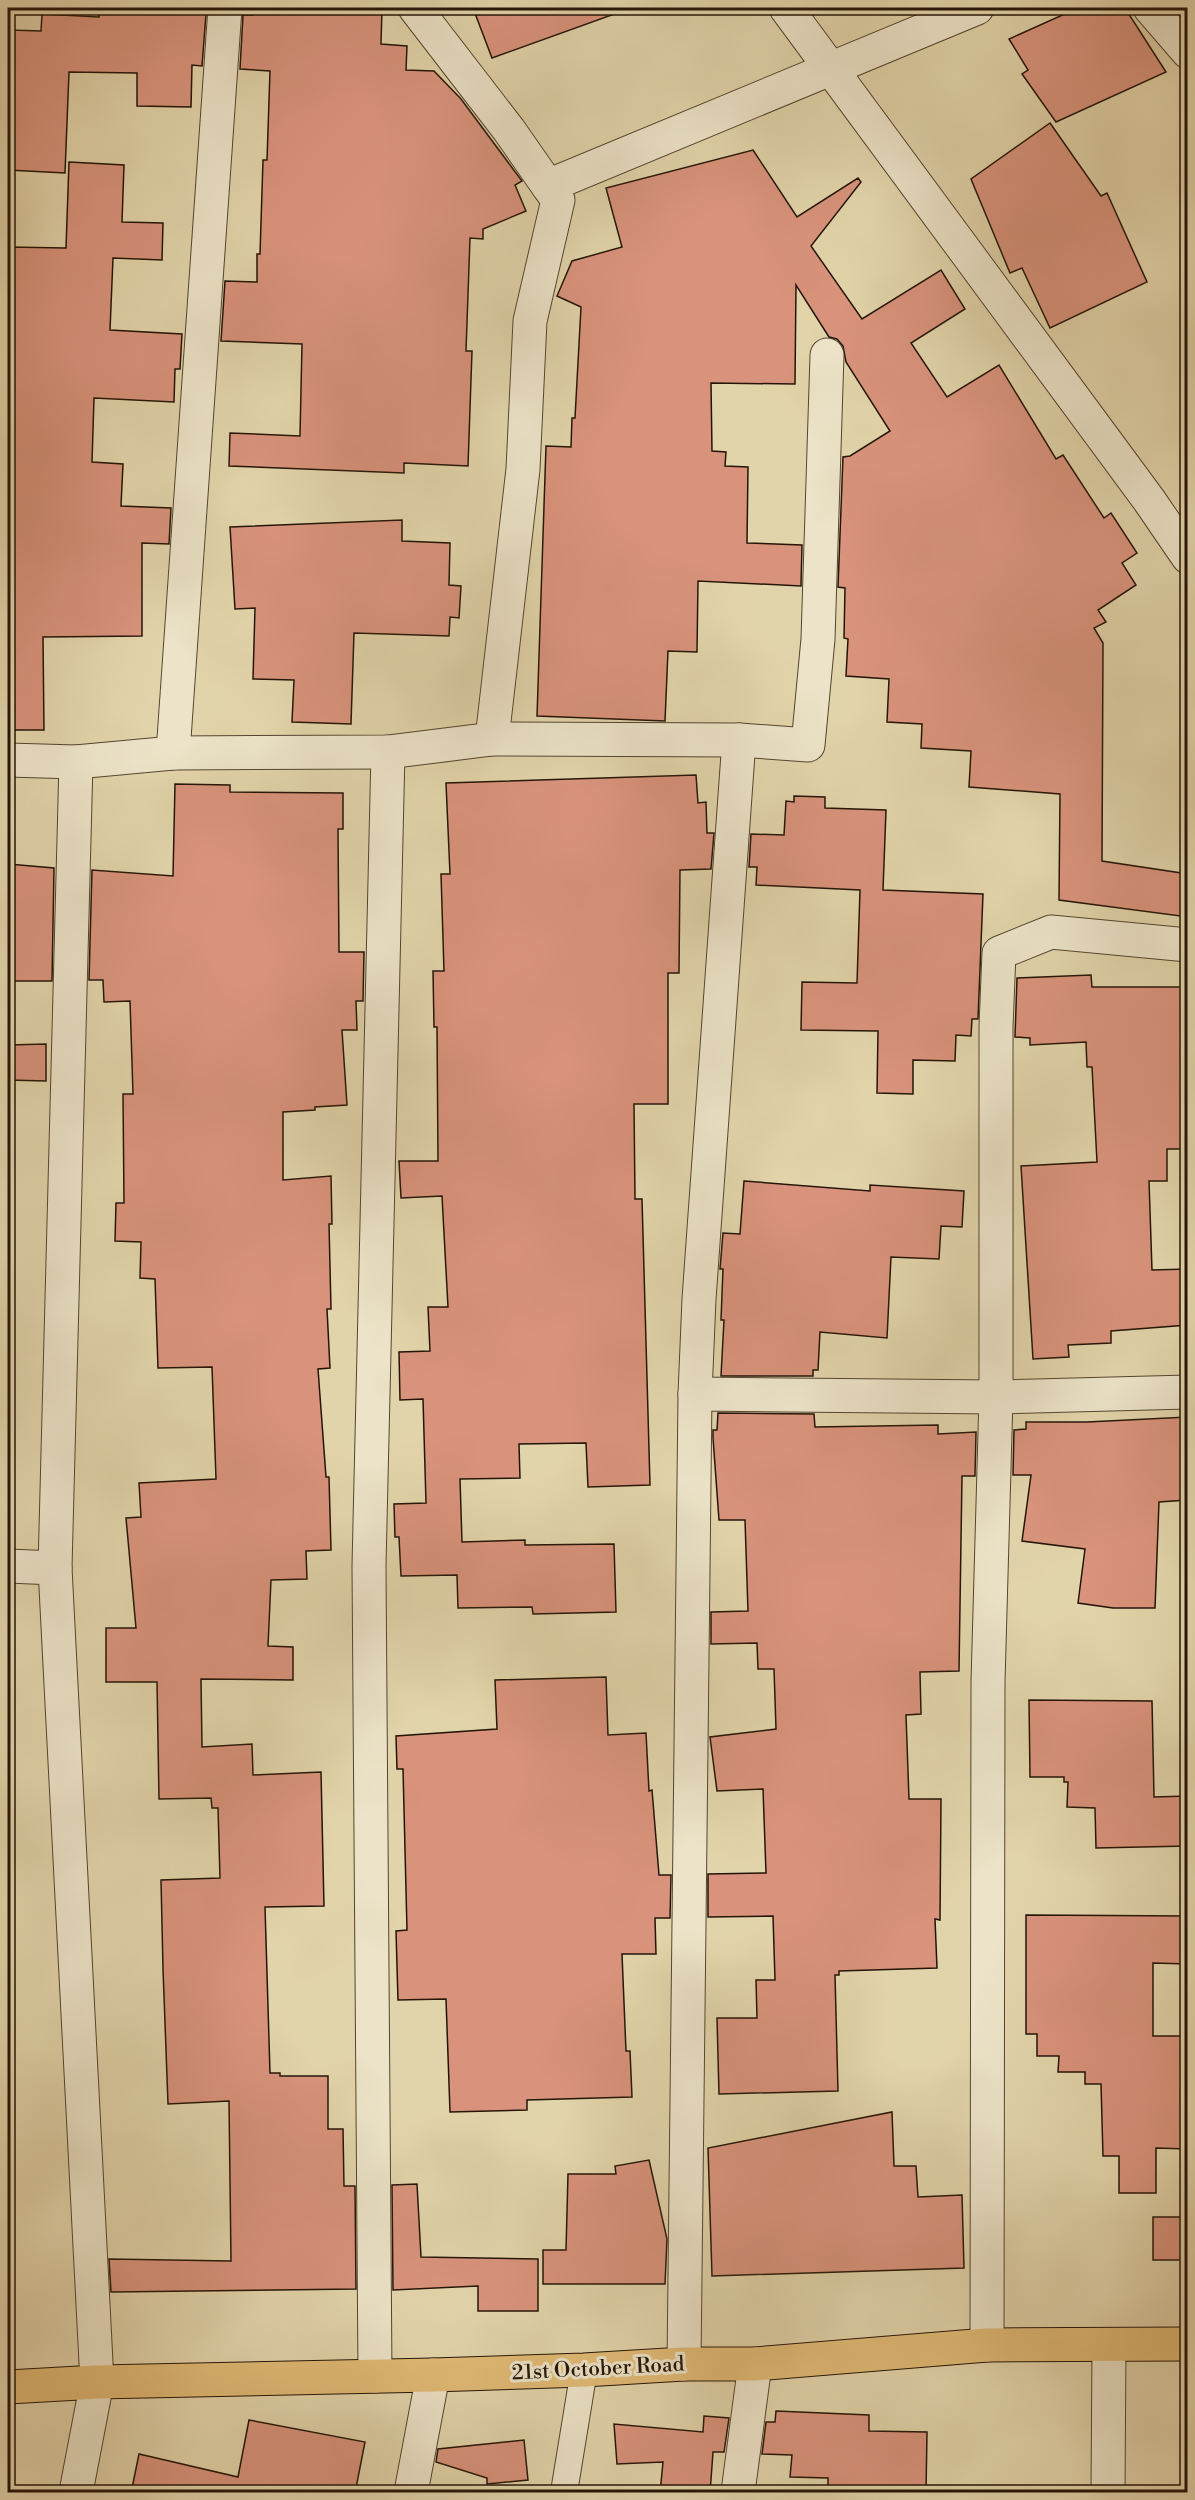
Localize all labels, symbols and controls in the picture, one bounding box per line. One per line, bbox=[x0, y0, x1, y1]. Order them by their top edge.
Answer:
street label: 21st October Road bbox=[511, 2351, 685, 2387]

